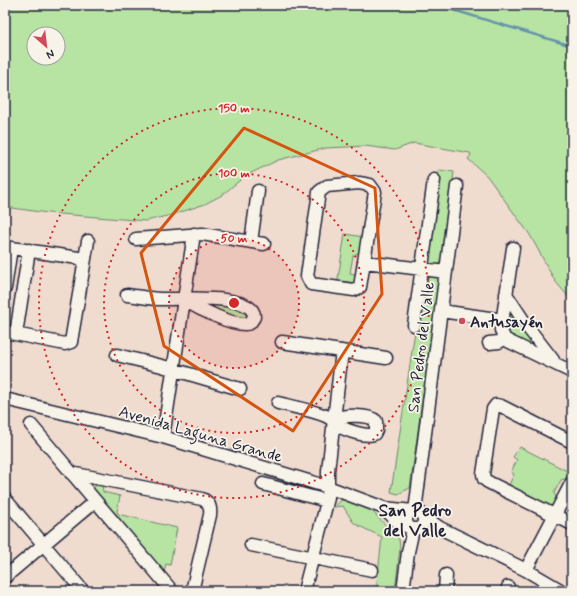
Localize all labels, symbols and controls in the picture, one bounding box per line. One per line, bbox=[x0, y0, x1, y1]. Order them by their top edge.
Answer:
north arrow bbox=[26, 26, 66, 66]
text: N bbox=[44, 46, 57, 62]
text: 150 m bbox=[218, 101, 250, 117]
text: 100 m bbox=[218, 166, 251, 182]
text: 50 m bbox=[221, 231, 248, 247]
street label: San Pedro del Valle bbox=[403, 280, 440, 414]
centre of rings bbox=[227, 296, 241, 310]
place label: Antusayén bbox=[470, 312, 543, 333]
marker: Antusayén bbox=[457, 316, 467, 326]
street label: Avenida Laguna Grande bbox=[116, 401, 285, 469]
district label: San Pedro del Valle bbox=[379, 500, 452, 542]

